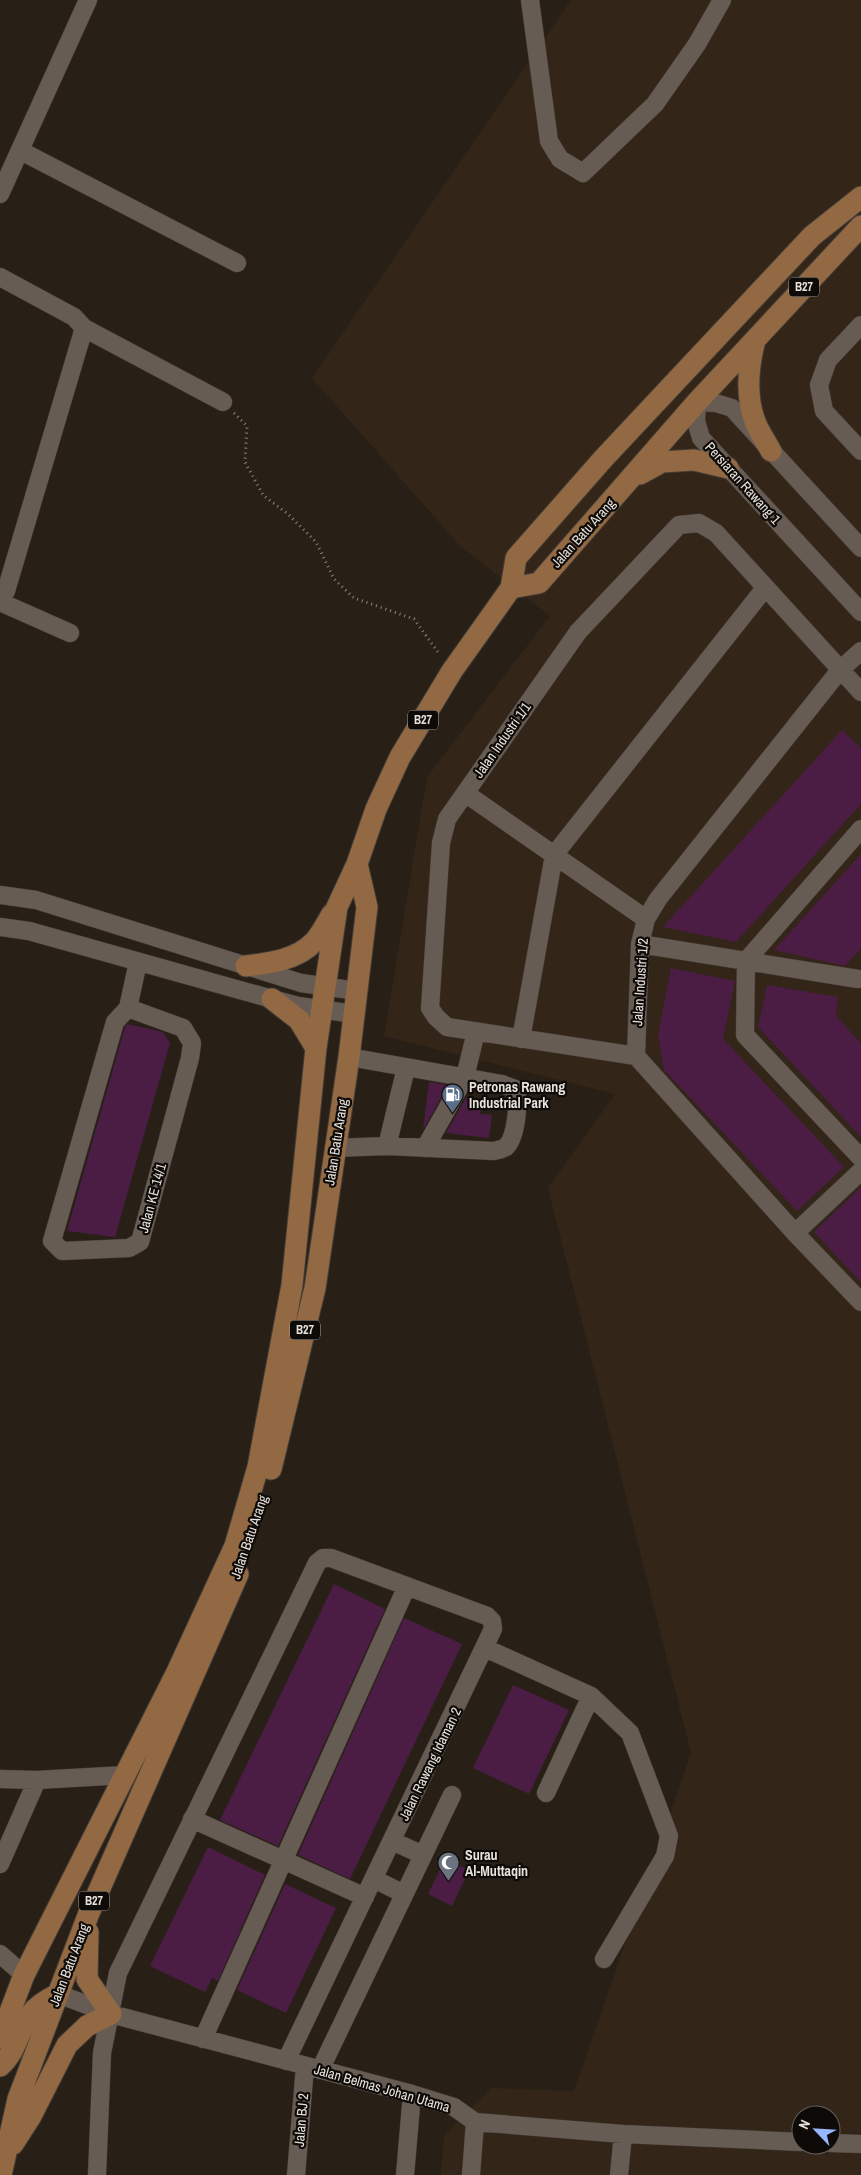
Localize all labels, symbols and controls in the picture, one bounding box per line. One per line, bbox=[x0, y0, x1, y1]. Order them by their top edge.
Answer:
road number: B27 bbox=[789, 278, 819, 296]
street label: Persiaran Rawang 1 bbox=[701, 438, 785, 528]
street label: Jalan Batu Arang bbox=[547, 494, 619, 572]
street label: Jalan Industri 1/1 bbox=[469, 698, 535, 781]
road number: B27 bbox=[408, 710, 438, 730]
street label: Jalan Industri 1/2 bbox=[628, 937, 652, 1027]
place label: Petronas Rawang Industrial Park bbox=[469, 1078, 565, 1112]
fuel station icon: Petronas Rawang Industrial Park bbox=[441, 1083, 465, 1114]
street label: Jalan Batu Arang bbox=[320, 1097, 352, 1187]
street label: Jalan KE 14/1 bbox=[134, 1161, 170, 1235]
road number: B27 bbox=[290, 1320, 320, 1340]
street label: Jalan Batu Arang bbox=[226, 1492, 272, 1581]
street label: Jalan Rawang Idaman 2 bbox=[395, 1704, 465, 1824]
place label: Surau Al-Muttaqin bbox=[465, 1846, 528, 1880]
mosque icon: Surau Al-Muttaqin bbox=[437, 1851, 461, 1882]
road number: B27 bbox=[79, 1892, 109, 1910]
street label: Jalan Batu Arang bbox=[45, 1920, 93, 2009]
street label: Jalan Belmas Johan Utama bbox=[312, 2060, 453, 2116]
street label: Jalan BJ 2 bbox=[290, 2093, 312, 2147]
north arrow bbox=[791, 2105, 841, 2155]
text: N bbox=[794, 2117, 814, 2132]

